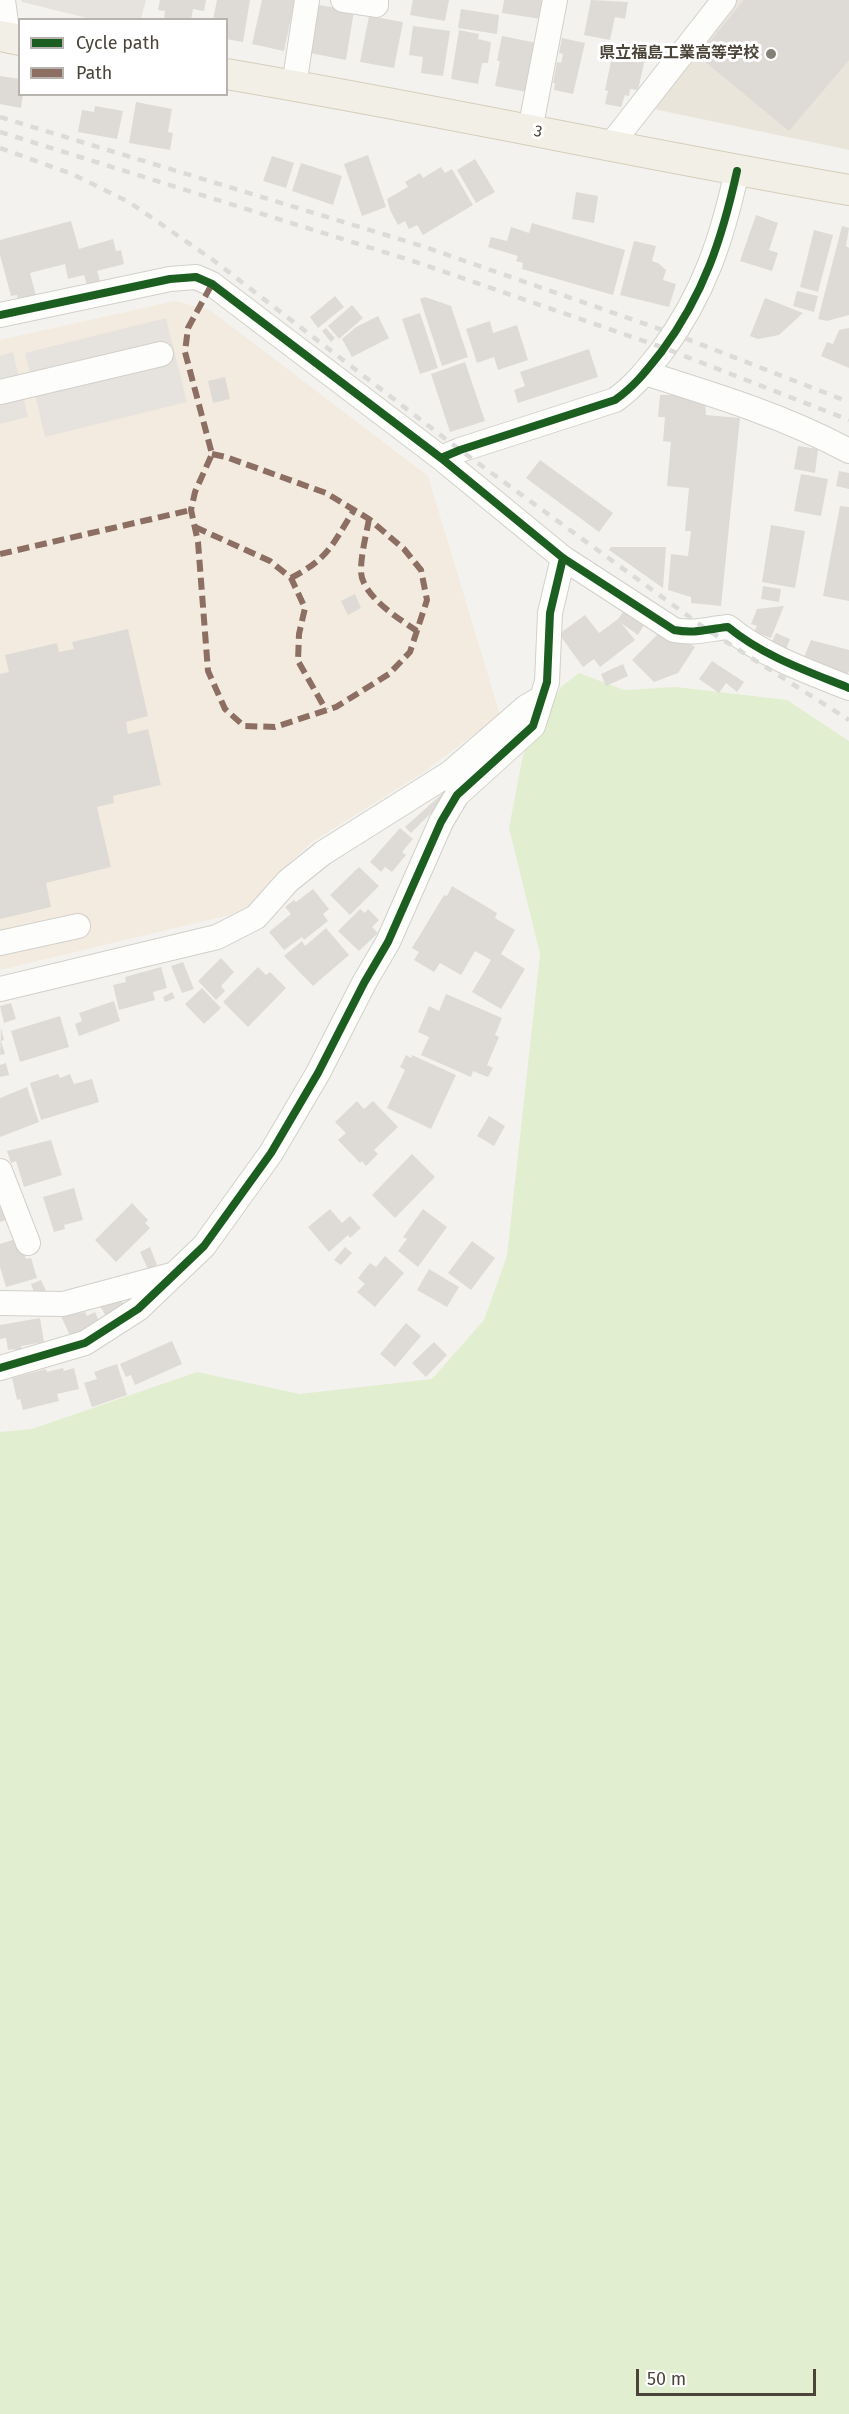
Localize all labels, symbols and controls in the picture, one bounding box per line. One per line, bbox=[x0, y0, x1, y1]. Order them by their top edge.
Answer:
legend bbox=[18, 18, 228, 96]
text: Cycle path bbox=[76, 32, 160, 54]
place label: 県立福島工業高等学校 bbox=[599, 44, 759, 64]
marker: 県立福島工業高等学校 bbox=[764, 47, 778, 61]
text: Path bbox=[76, 62, 112, 84]
street label: 3 bbox=[532, 122, 544, 142]
scale bar bbox=[639, 2357, 819, 2395]
text: 50 m bbox=[647, 2368, 686, 2390]

